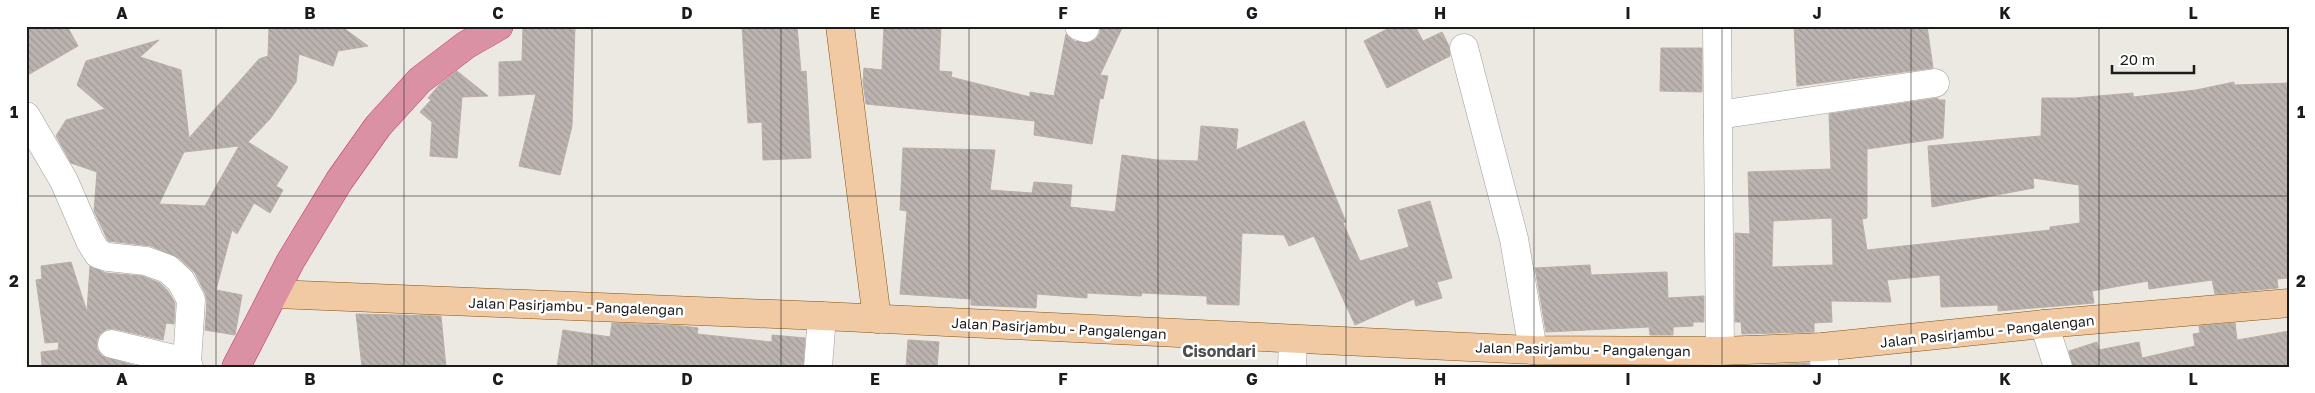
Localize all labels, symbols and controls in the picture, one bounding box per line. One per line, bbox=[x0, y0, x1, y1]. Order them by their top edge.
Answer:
text: A bbox=[116, 3, 128, 23]
text: B bbox=[304, 3, 316, 23]
text: C bbox=[492, 3, 504, 23]
text: D bbox=[681, 3, 693, 23]
text: E bbox=[870, 3, 880, 23]
text: F bbox=[1058, 3, 1068, 23]
text: G bbox=[1246, 3, 1258, 23]
text: H bbox=[1434, 3, 1446, 23]
text: I bbox=[1625, 3, 1631, 23]
text: J bbox=[1812, 3, 1822, 23]
text: K bbox=[1999, 3, 2011, 23]
text: L bbox=[2188, 3, 2198, 23]
scale bar bbox=[2112, 42, 2195, 74]
text: 20 m bbox=[2120, 50, 2155, 68]
text: 1 bbox=[10, 102, 18, 122]
text: 1 bbox=[2297, 102, 2305, 122]
text: 2 bbox=[9, 271, 19, 291]
text: 2 bbox=[2296, 271, 2306, 291]
street label: Jalan Pasirjambu - Pangalengan bbox=[468, 294, 684, 318]
street label: Jalan Pasirjambu - Pangalengan bbox=[1879, 311, 2095, 351]
street label: Jalan Pasirjambu - Pangalengan bbox=[951, 314, 1167, 342]
street label: Jalan Pasirjambu - Pangalengan bbox=[1475, 339, 1691, 359]
district label: Cisondari bbox=[1182, 341, 1256, 361]
text: A bbox=[116, 369, 128, 389]
text: B bbox=[304, 369, 316, 389]
text: C bbox=[492, 369, 504, 389]
text: D bbox=[681, 369, 693, 389]
text: E bbox=[870, 369, 880, 389]
text: F bbox=[1058, 369, 1068, 389]
text: G bbox=[1246, 369, 1258, 389]
text: H bbox=[1434, 369, 1446, 389]
text: I bbox=[1625, 369, 1631, 389]
text: J bbox=[1812, 369, 1822, 389]
text: K bbox=[1999, 369, 2011, 389]
text: L bbox=[2188, 369, 2198, 389]

